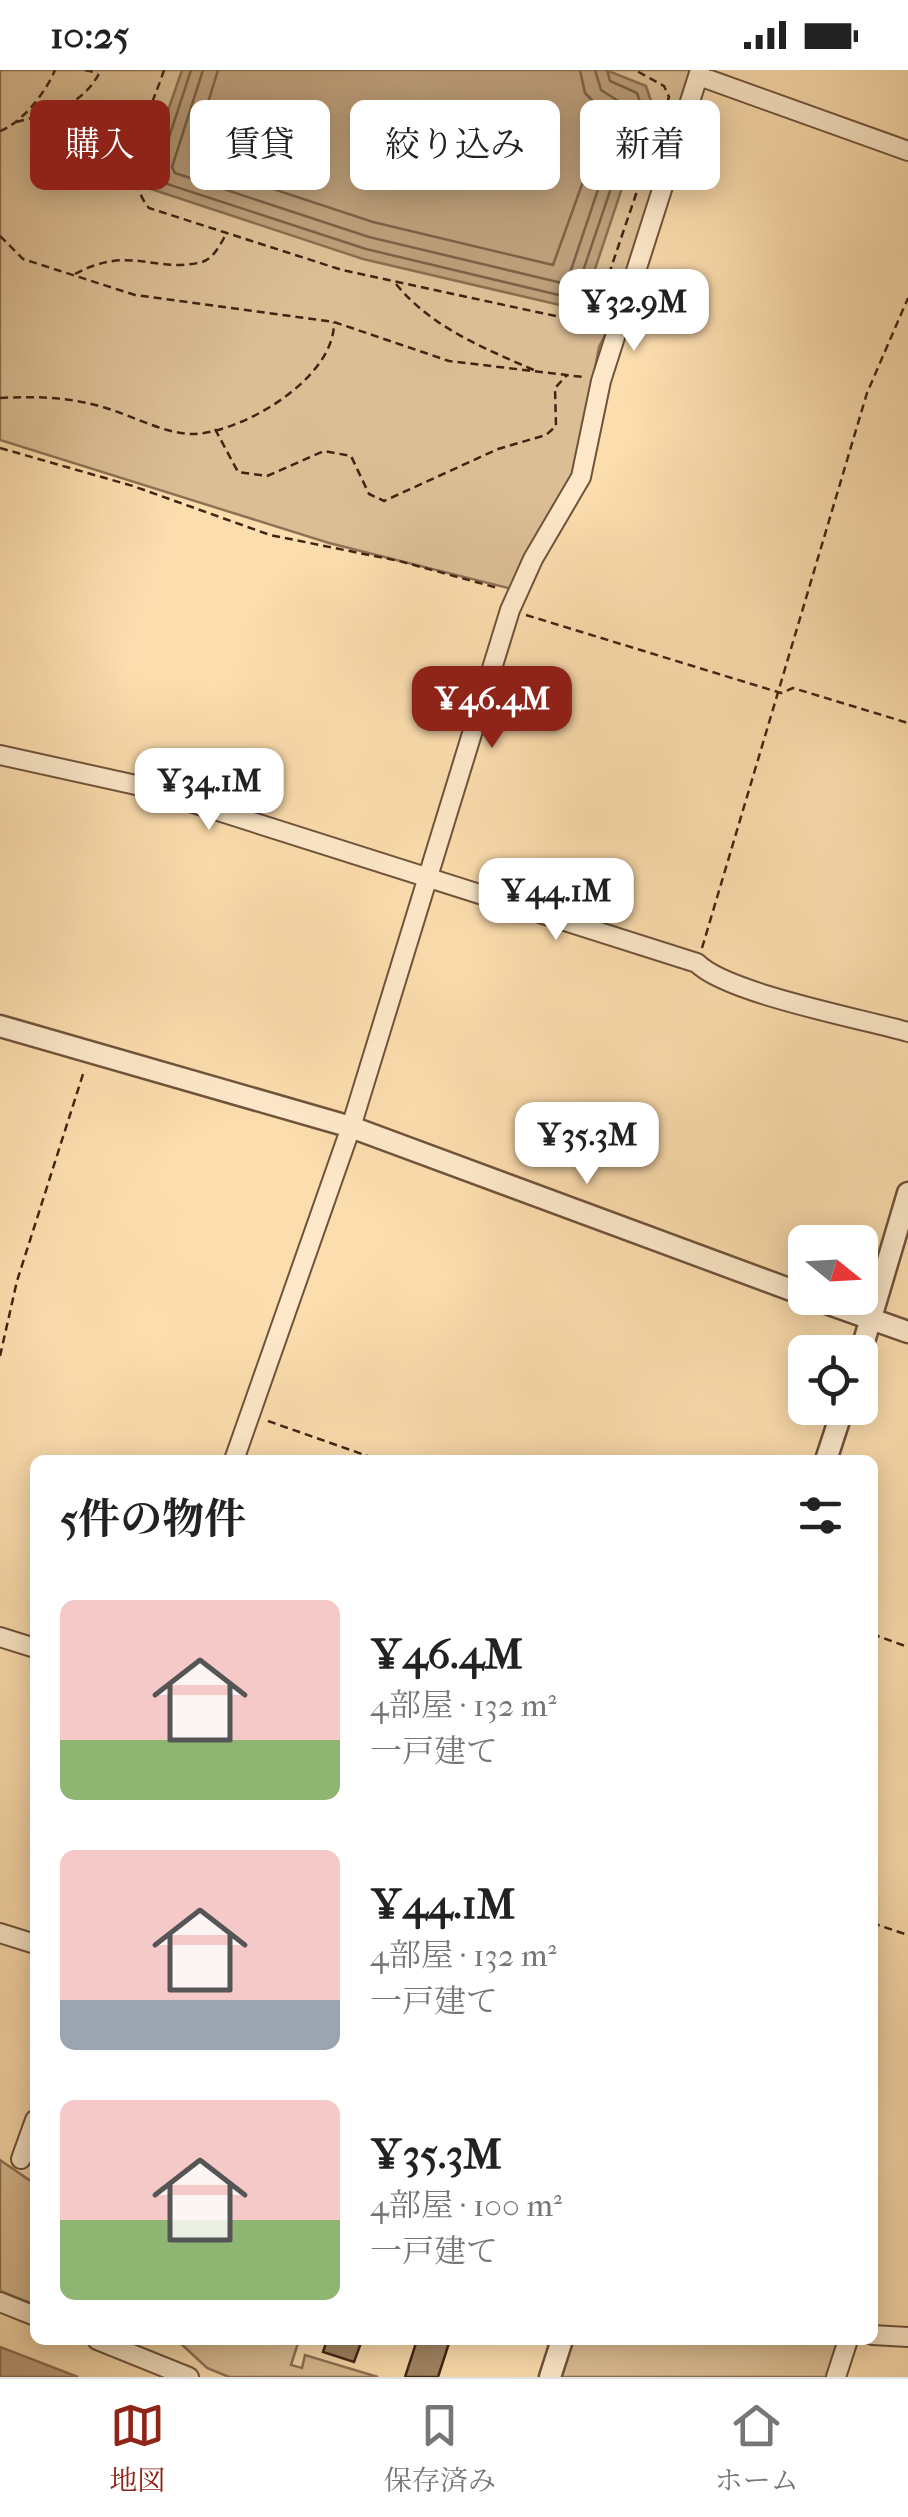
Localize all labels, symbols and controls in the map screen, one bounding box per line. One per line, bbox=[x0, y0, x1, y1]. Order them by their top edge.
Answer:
text: 10:25 bbox=[50, 13, 129, 58]
chip: 購入 bbox=[30, 100, 170, 190]
chip: 賃貸 bbox=[190, 100, 330, 190]
chip: 絞り込み bbox=[350, 100, 560, 190]
chip: 新着 bbox=[580, 100, 720, 190]
pin: ¥32.9M bbox=[553, 269, 715, 354]
text: ¥32.9M bbox=[581, 283, 687, 320]
pin: ¥46.4M bbox=[411, 666, 573, 751]
text: ¥46.4M bbox=[434, 680, 550, 717]
pin: ¥34.1M bbox=[128, 748, 290, 833]
text: ¥34.1M bbox=[157, 762, 261, 799]
pin: ¥44.1M bbox=[475, 858, 637, 943]
text: ¥44.1M bbox=[501, 872, 611, 909]
pin: ¥35.3M bbox=[506, 1102, 668, 1187]
text: ¥35.3M bbox=[537, 1116, 637, 1153]
north arrow bbox=[788, 1225, 878, 1315]
map controls bbox=[788, 1225, 878, 1425]
button: locate bbox=[788, 1335, 878, 1425]
icon: filters bbox=[793, 1488, 848, 1543]
text: 5件の物件 bbox=[60, 1495, 246, 1544]
text: ¥46.4M bbox=[370, 1630, 523, 1679]
icon: home bbox=[140, 1640, 260, 1760]
text: 4部屋 · 132 m² bbox=[370, 1687, 557, 1724]
text: 一戸建て bbox=[370, 1733, 498, 1770]
text: ¥44.1M bbox=[370, 1880, 515, 1929]
icon: home bbox=[140, 1890, 260, 2010]
text: 4部屋 · 132 m² bbox=[370, 1937, 557, 1974]
text: 一戸建て bbox=[370, 1983, 498, 2020]
text: ¥35.3M bbox=[370, 2130, 502, 2179]
icon: home bbox=[140, 2140, 260, 2260]
text: 4部屋 · 100 m² bbox=[370, 2187, 562, 2224]
text: 一戸建て bbox=[370, 2233, 498, 2270]
tab: 地図 bbox=[109, 2398, 165, 2498]
tab: 保存済み bbox=[384, 2398, 496, 2498]
tab: ホーム bbox=[715, 2398, 799, 2498]

